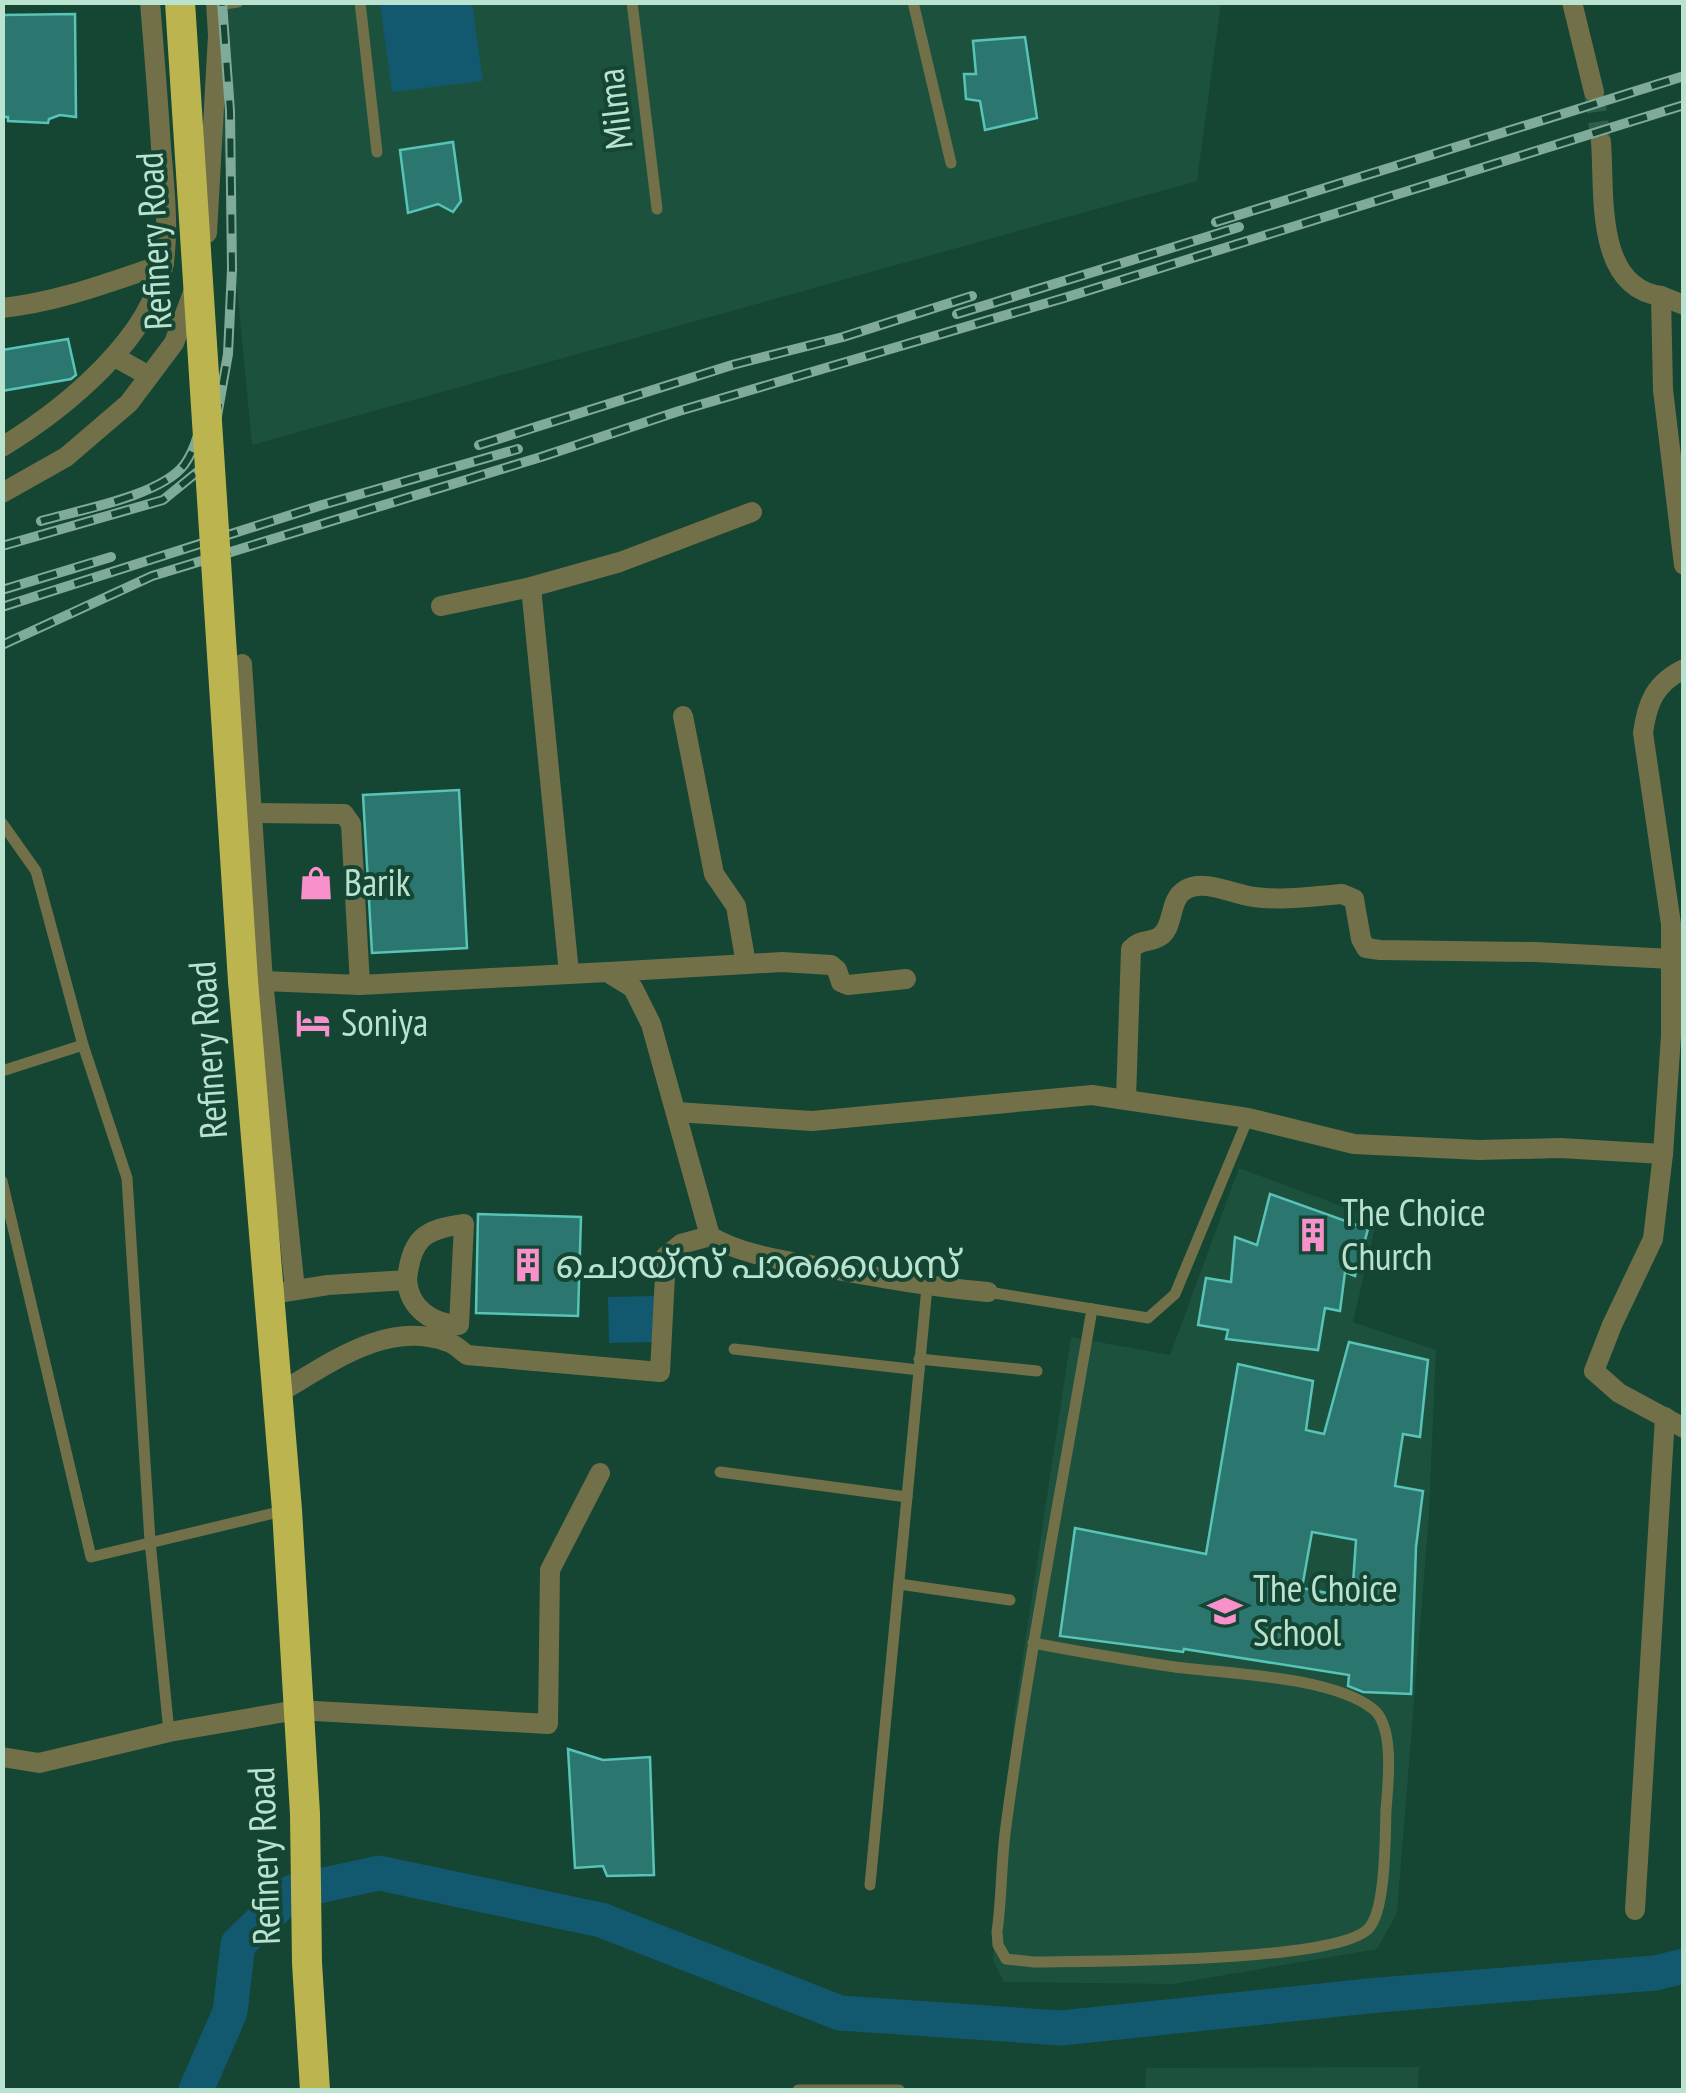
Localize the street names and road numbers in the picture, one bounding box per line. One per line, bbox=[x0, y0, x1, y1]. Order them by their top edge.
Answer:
street label: Milma bbox=[584, 66, 643, 152]
street label: Refinery Road bbox=[123, 151, 182, 331]
street label: Refinery Road bbox=[176, 960, 237, 1141]
street label: Refinery Road bbox=[235, 1766, 290, 1946]

